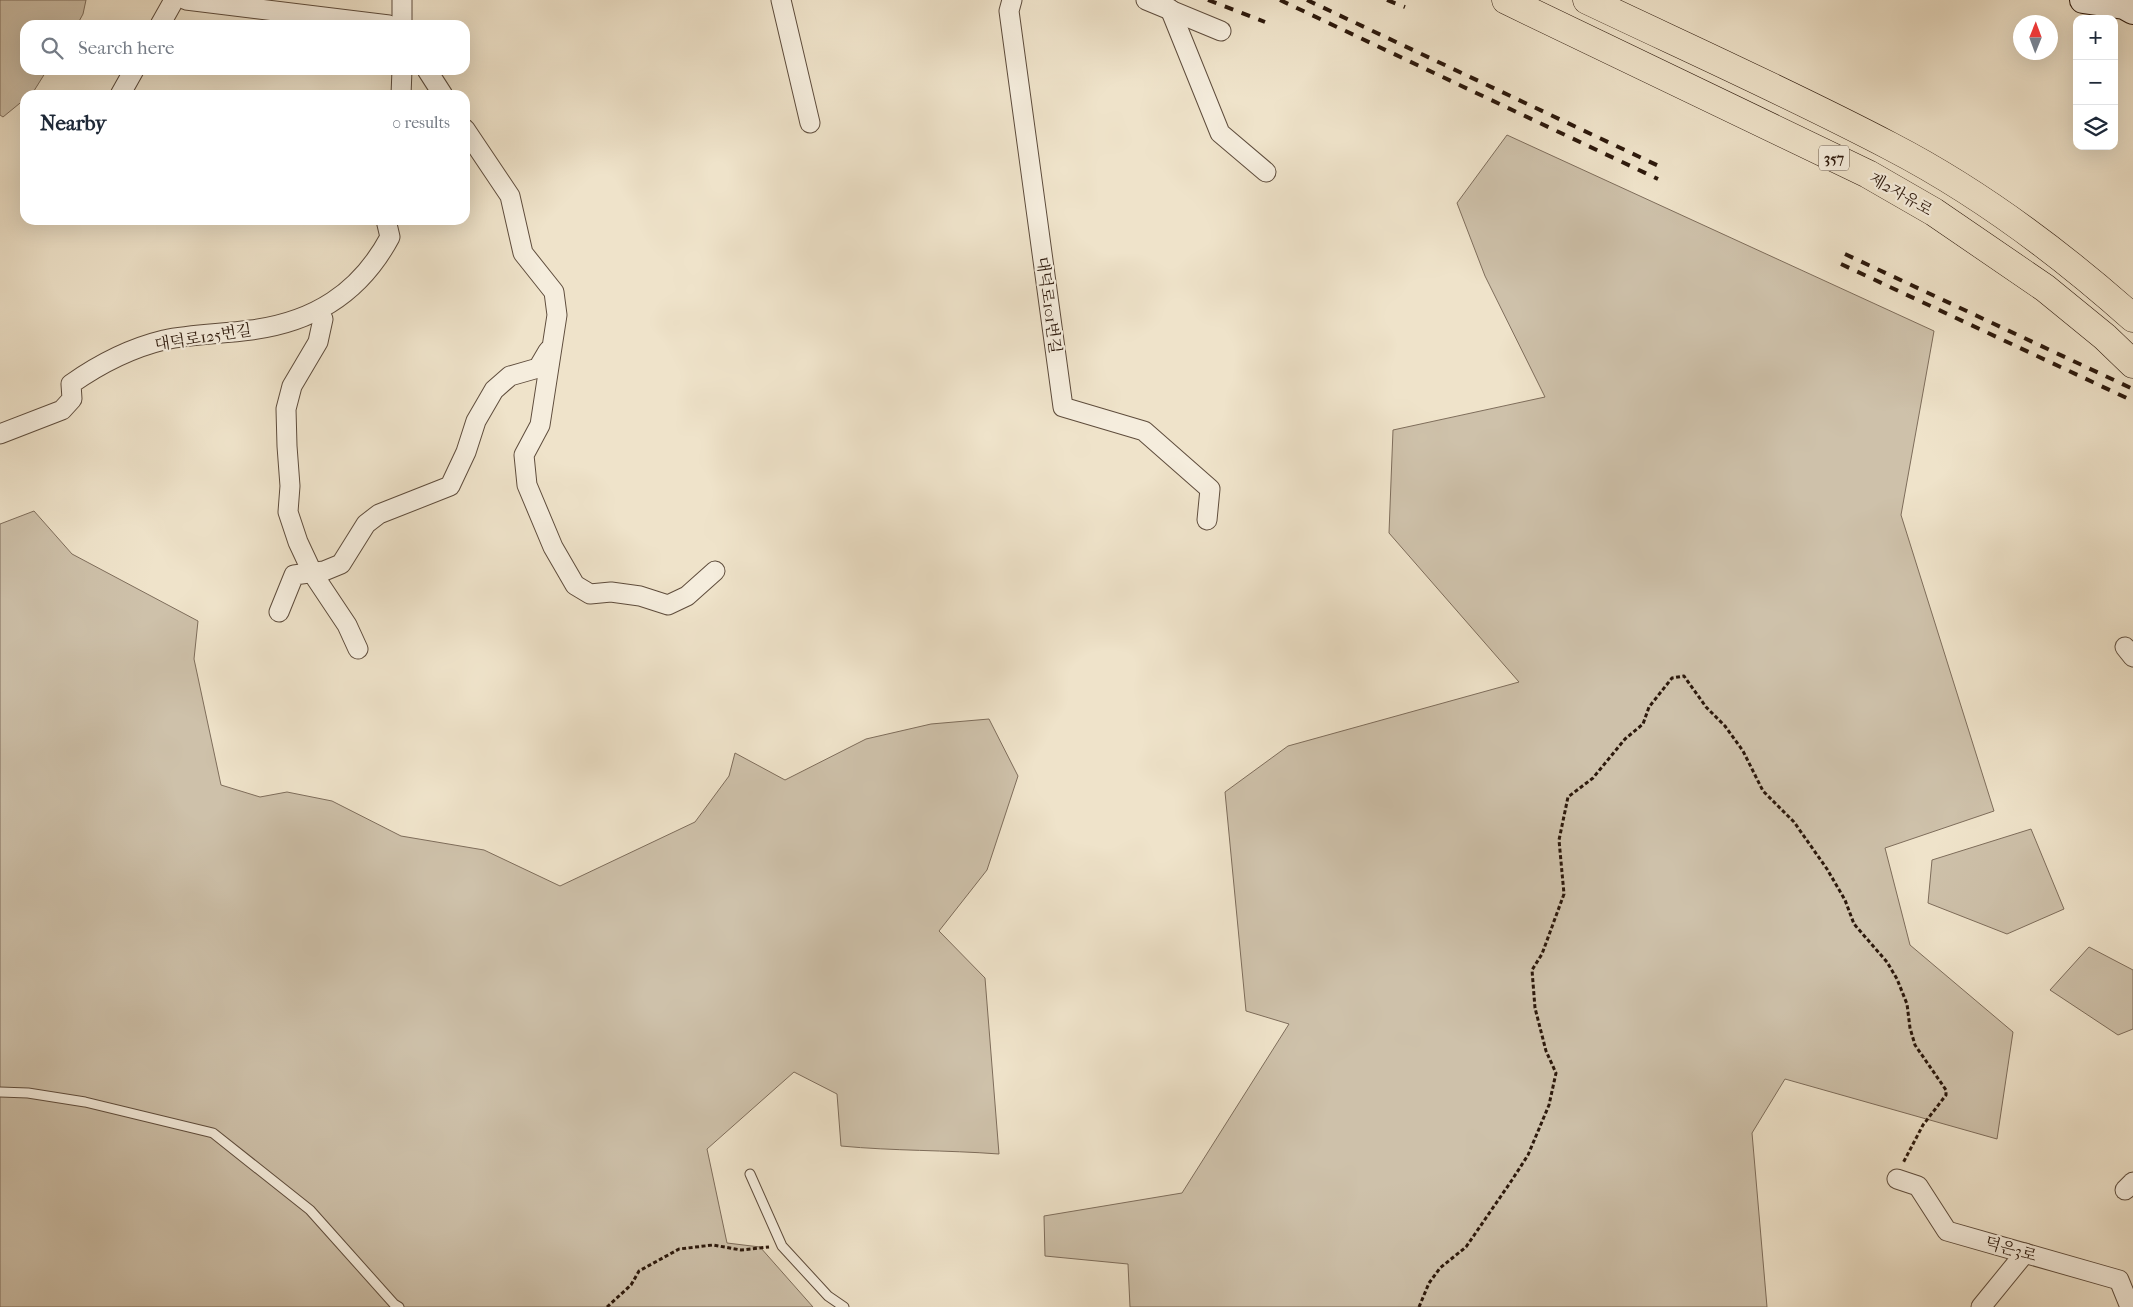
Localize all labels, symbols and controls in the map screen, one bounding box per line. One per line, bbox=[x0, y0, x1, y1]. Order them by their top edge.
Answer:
north arrow bbox=[2013, 15, 2058, 60]
map controls bbox=[2073, 15, 2118, 150]
button: + bbox=[2073, 15, 2118, 60]
search box bbox=[20, 20, 470, 75]
icon: search bbox=[38, 34, 66, 62]
text: Search here bbox=[78, 37, 174, 59]
button: − bbox=[2073, 60, 2118, 105]
button: layers bbox=[2073, 105, 2118, 150]
text: Nearby bbox=[40, 111, 106, 135]
text: 0 results bbox=[392, 113, 450, 132]
road number: 357 bbox=[1819, 146, 1849, 170]
street label: 제2자유로 bbox=[1866, 168, 1937, 220]
street label: 대덕로101번길 bbox=[1033, 255, 1065, 355]
street label: 대덕로125번길 bbox=[153, 320, 253, 354]
street label: 덕은3로 bbox=[1983, 1233, 2040, 1266]

